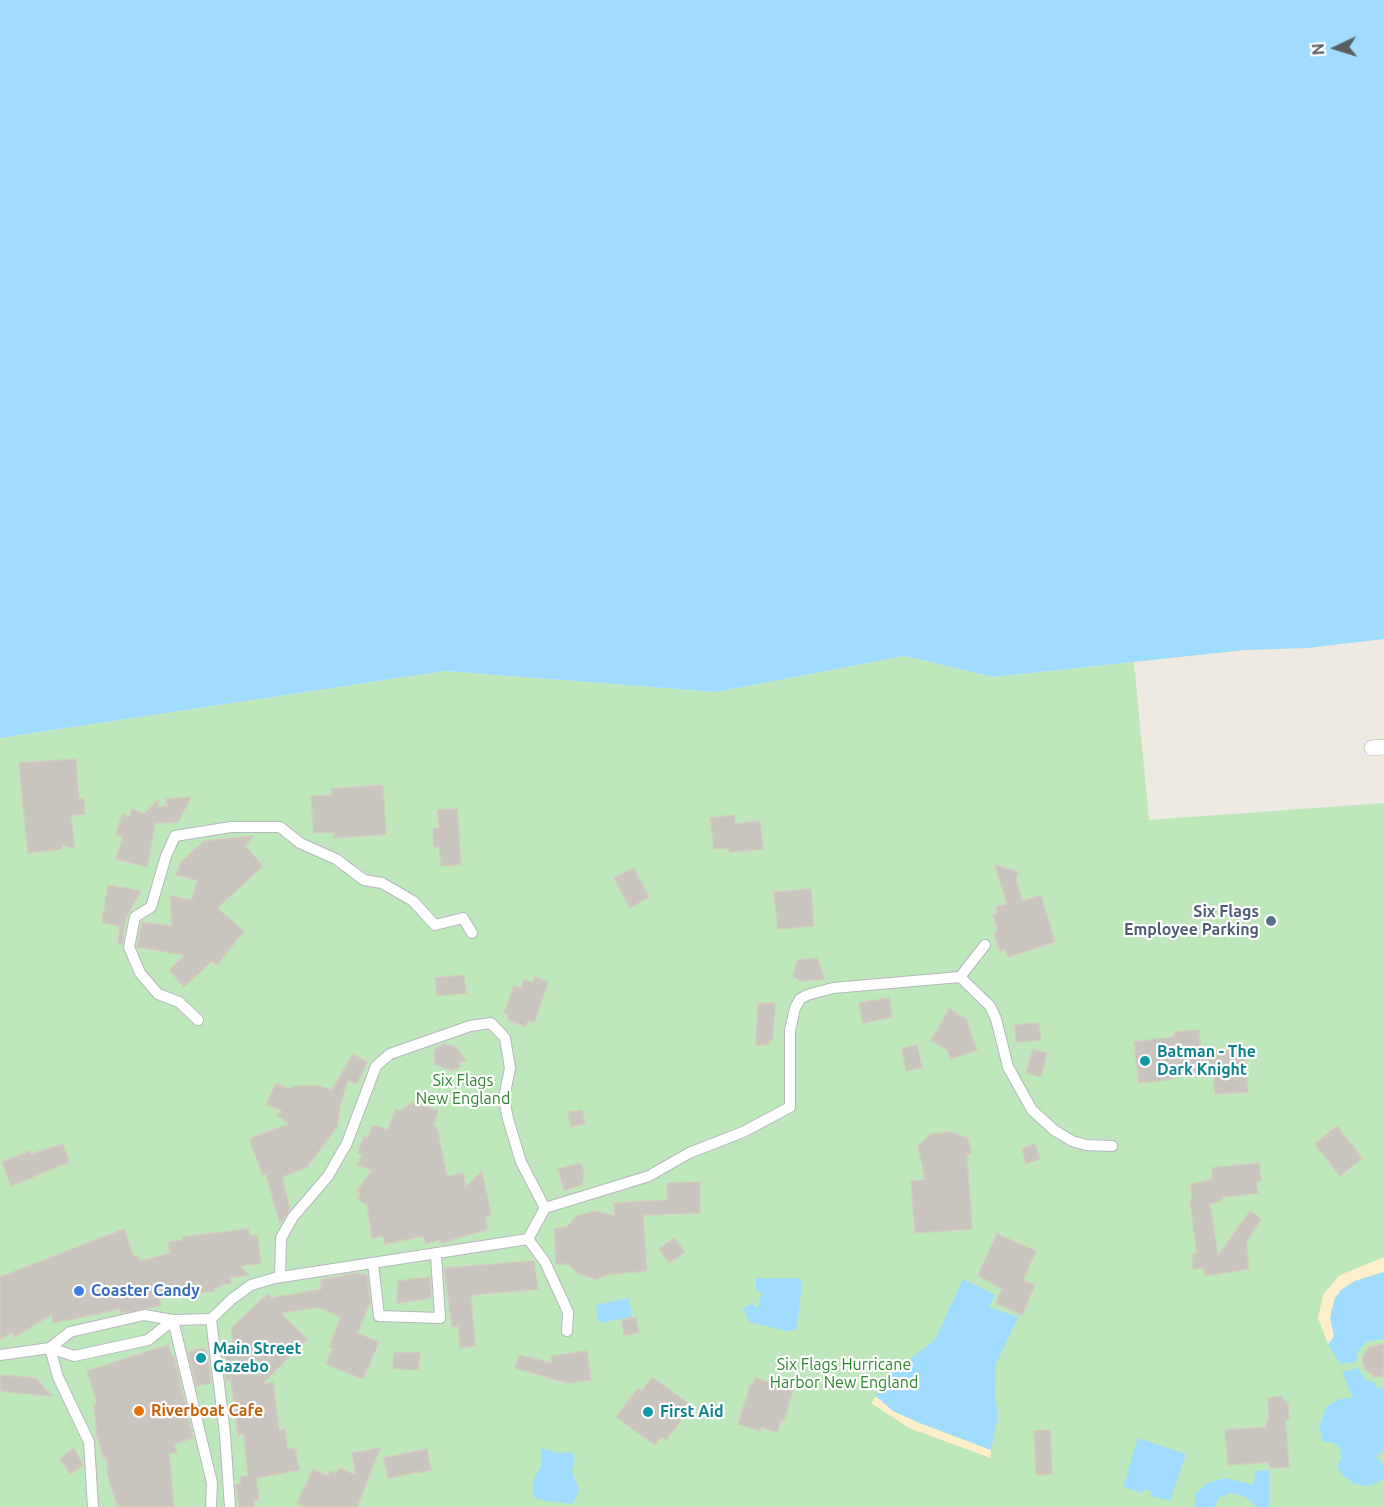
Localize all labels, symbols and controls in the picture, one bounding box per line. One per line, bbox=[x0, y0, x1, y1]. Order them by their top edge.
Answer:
north arrow bbox=[1306, 18, 1366, 78]
text: N bbox=[1309, 43, 1327, 56]
place label: Six Flags Employee Parking bbox=[1124, 902, 1259, 940]
marker: Six Flags Employee Parking bbox=[1264, 914, 1278, 928]
place label: Batman - The Dark Knight bbox=[1157, 1042, 1256, 1080]
marker: Batman - The Dark Knight bbox=[1138, 1054, 1152, 1068]
park label: Six Flags New England bbox=[416, 1071, 510, 1109]
place label: Coaster Candy bbox=[91, 1281, 200, 1301]
marker: Coaster Candy bbox=[72, 1284, 86, 1298]
place label: Main Street Gazebo bbox=[213, 1339, 301, 1377]
marker: Main Street Gazebo bbox=[194, 1351, 208, 1365]
park label: Six Flags Hurricane Harbor New England bbox=[770, 1355, 918, 1393]
place label: Riverboat Cafe bbox=[151, 1401, 263, 1421]
place label: First Aid bbox=[660, 1402, 724, 1422]
marker: Riverboat Cafe bbox=[132, 1404, 146, 1418]
marker: First Aid bbox=[641, 1405, 655, 1419]

